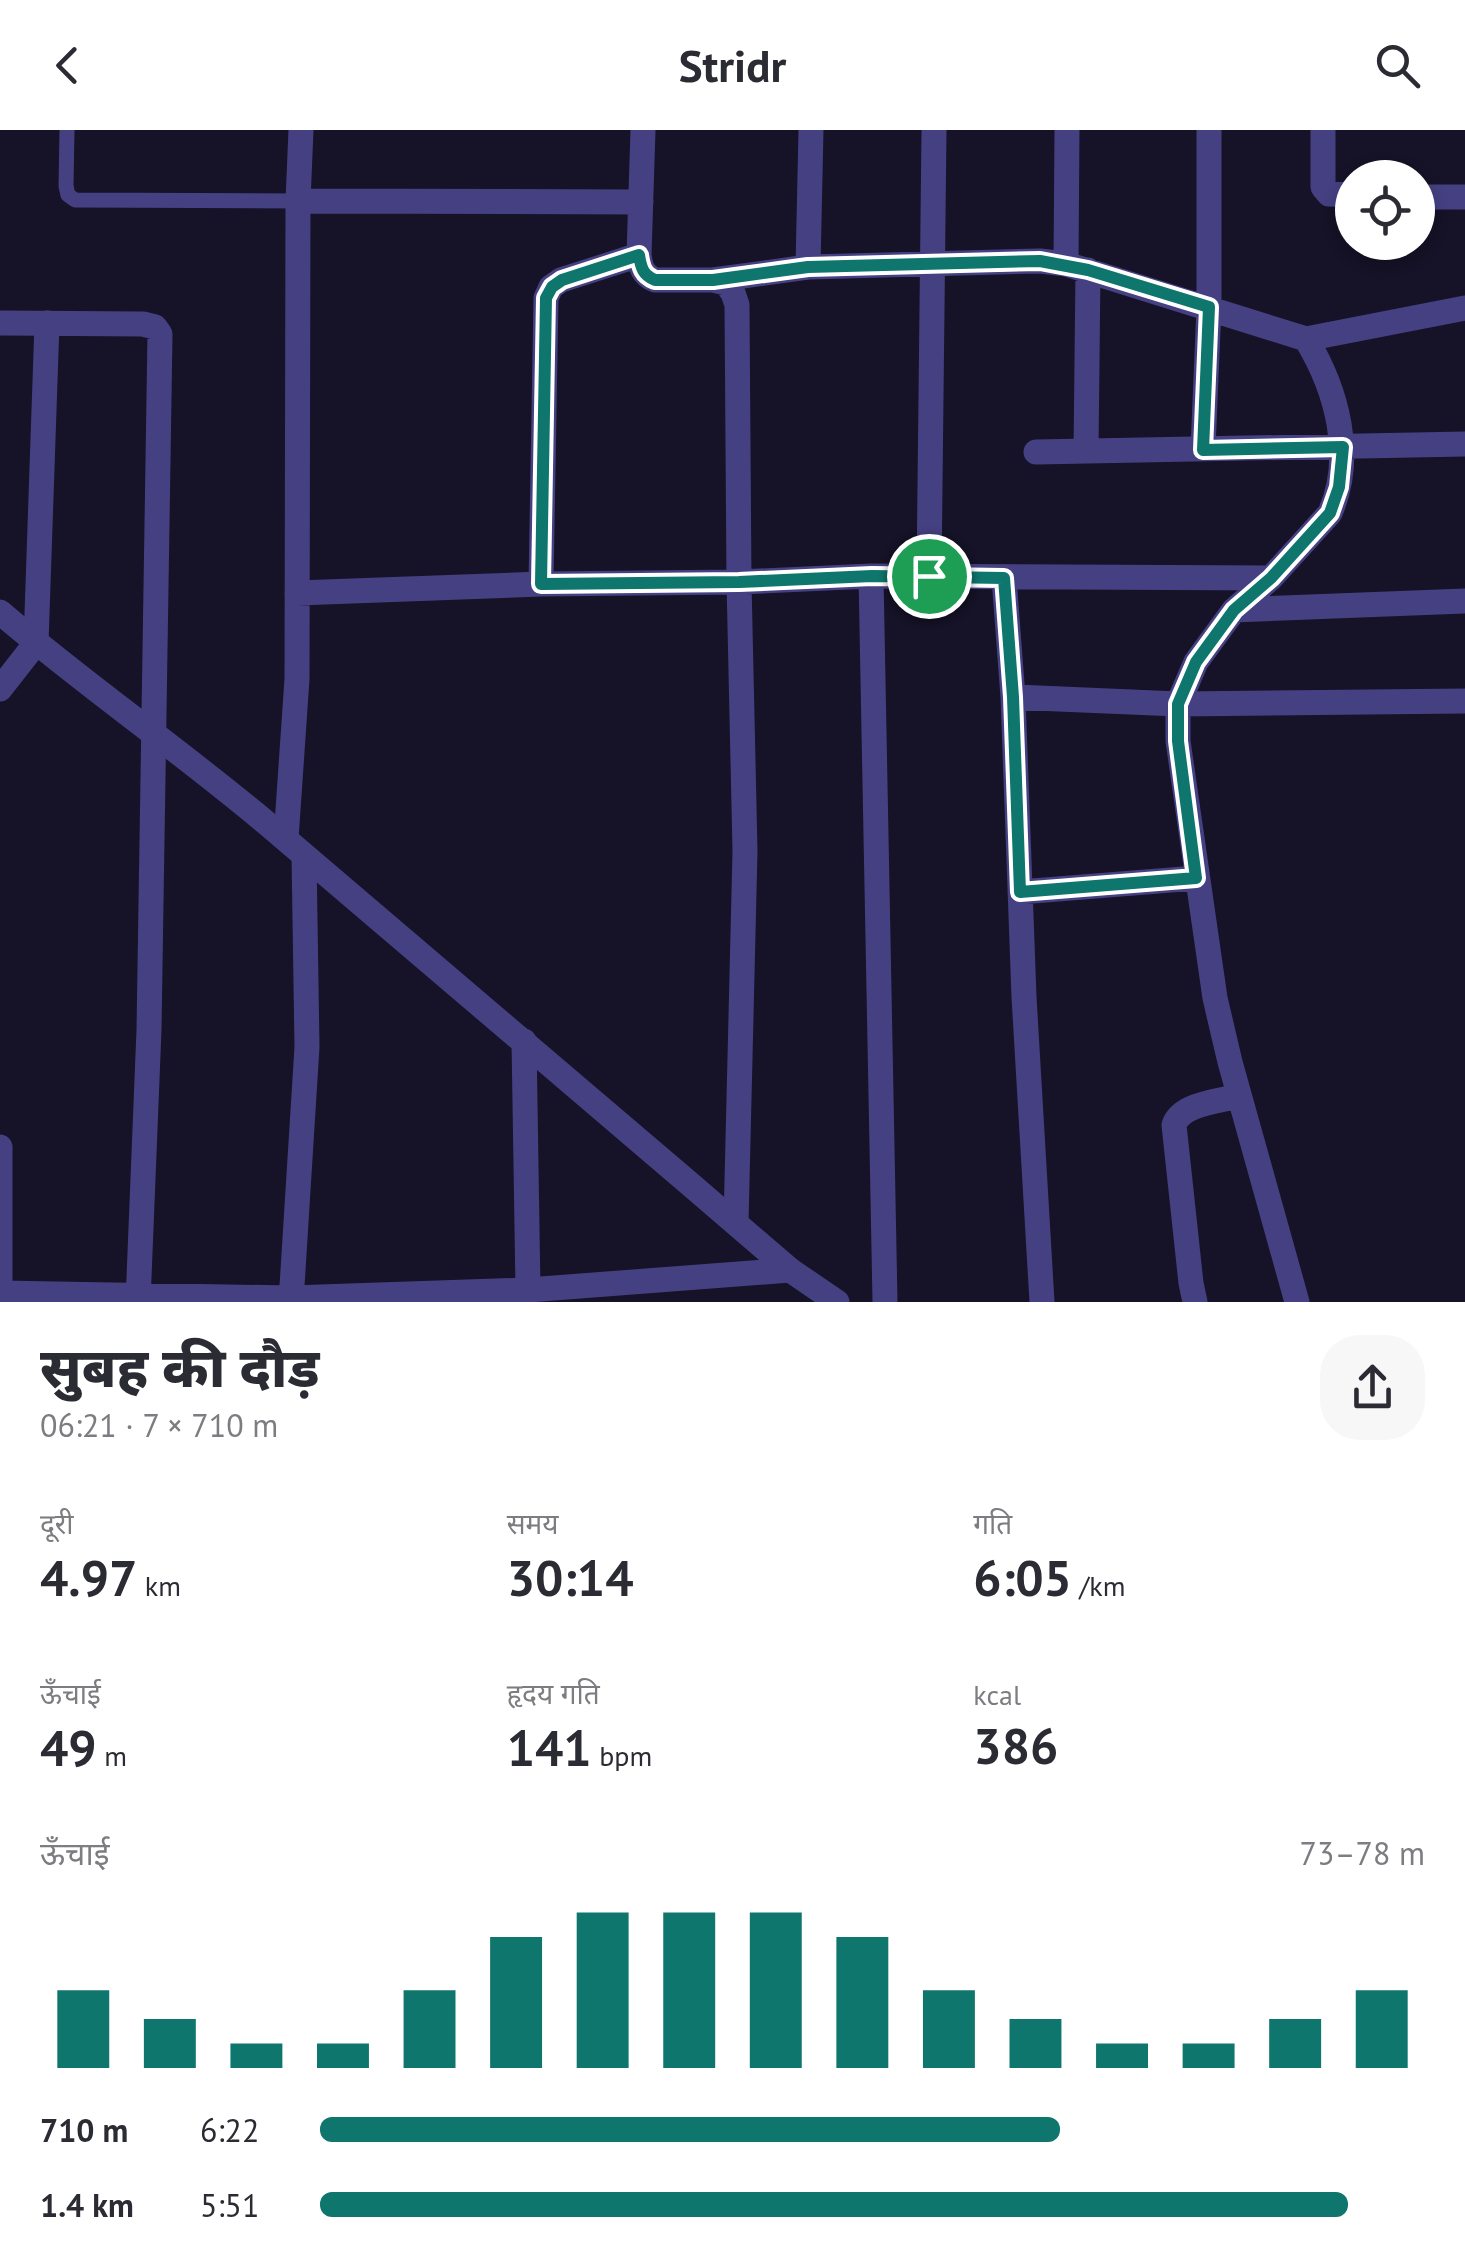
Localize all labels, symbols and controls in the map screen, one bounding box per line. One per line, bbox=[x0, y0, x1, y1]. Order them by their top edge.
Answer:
text: Stridr bbox=[679, 36, 786, 94]
icon: back bbox=[40, 38, 95, 93]
icon: search bbox=[1370, 38, 1425, 93]
map controls bbox=[1335, 160, 1435, 260]
button: locate bbox=[1335, 160, 1435, 260]
pin bbox=[887, 534, 972, 619]
icon: arrive bbox=[902, 549, 957, 604]
text: सुबह की दौड़ bbox=[40, 1331, 320, 1402]
button: share bbox=[1320, 1335, 1425, 1440]
text: 06:21 · 7 × 710 m bbox=[40, 1404, 278, 1446]
text: दूरी bbox=[40, 1505, 74, 1542]
text: समय bbox=[507, 1505, 559, 1542]
text: गति bbox=[973, 1505, 1012, 1542]
text: 4.97 bbox=[40, 1545, 137, 1610]
text: 30:14 bbox=[507, 1545, 634, 1610]
text: 6:05 bbox=[973, 1545, 1072, 1610]
text: km bbox=[137, 1567, 181, 1604]
text: /km bbox=[1072, 1567, 1125, 1604]
text: ऊँचाई bbox=[40, 1675, 101, 1712]
text: हृदय गति bbox=[507, 1675, 600, 1712]
text: kcal bbox=[973, 1676, 1021, 1713]
text: 386 bbox=[973, 1713, 1058, 1778]
text: 49 bbox=[40, 1715, 97, 1780]
text: 141 bbox=[507, 1715, 592, 1780]
text: m bbox=[97, 1737, 127, 1774]
text: bpm bbox=[592, 1737, 652, 1774]
text: ऊँचाई bbox=[40, 1832, 109, 1874]
text: 73–78 m bbox=[1300, 1832, 1425, 1874]
text: 710 m bbox=[40, 2109, 128, 2151]
text: 6:22 bbox=[200, 2109, 259, 2151]
text: 1.4 km bbox=[40, 2184, 134, 2226]
text: 5:51 bbox=[200, 2184, 259, 2226]

